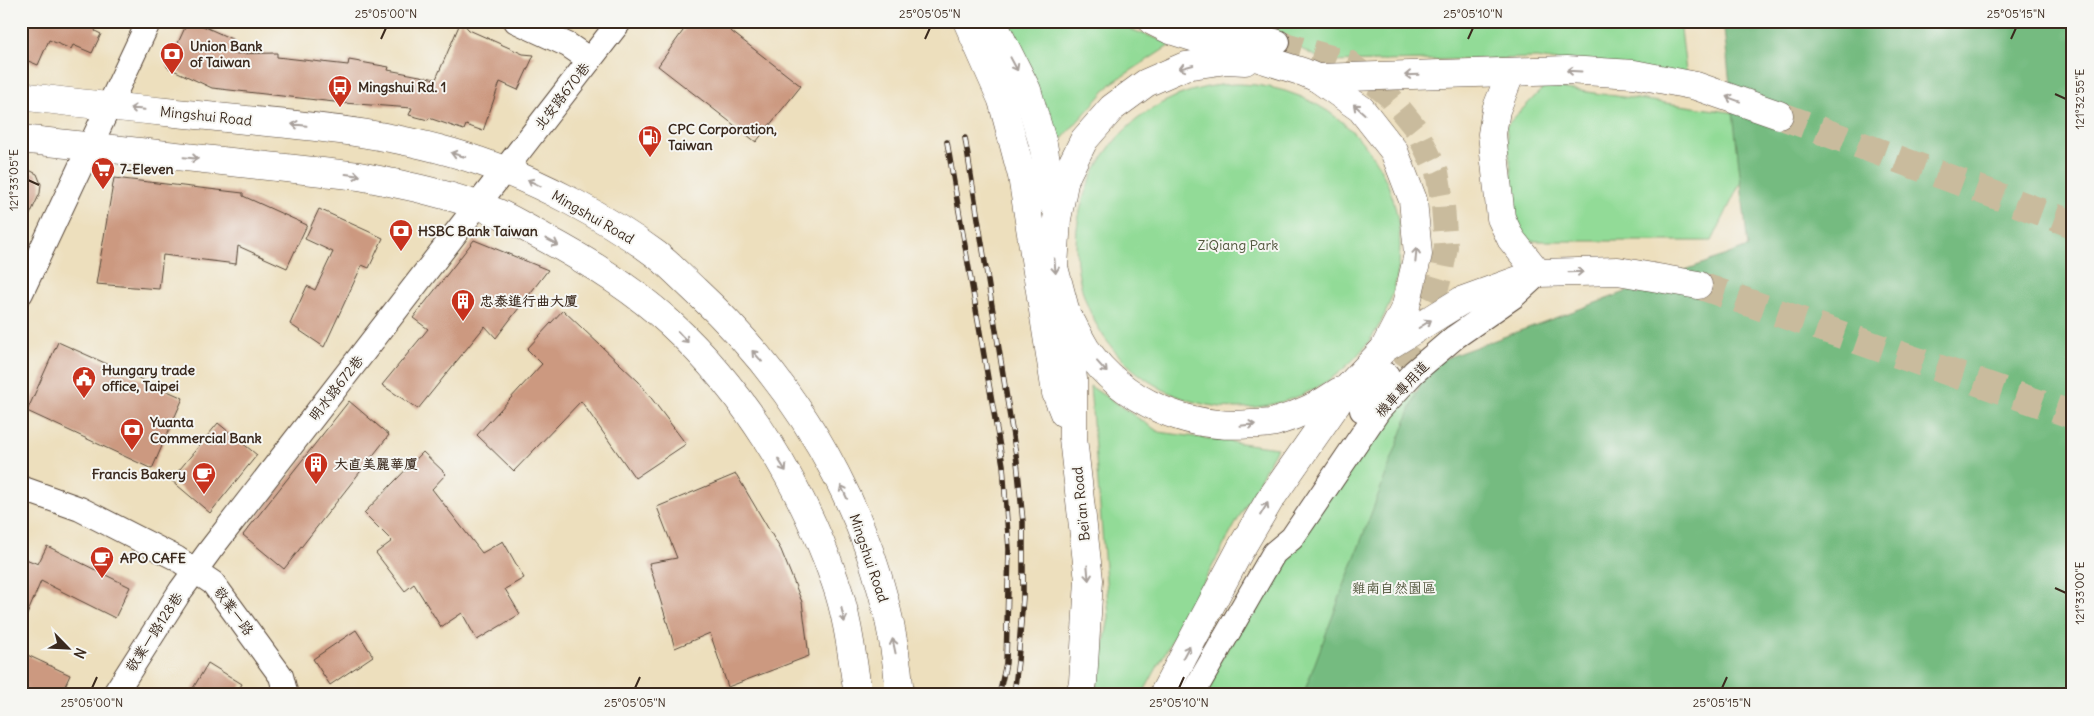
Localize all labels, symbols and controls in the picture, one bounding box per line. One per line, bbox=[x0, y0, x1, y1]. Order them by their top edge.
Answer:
text: 25°05'00"N bbox=[355, 6, 417, 21]
text: 25°05'05"N bbox=[899, 6, 961, 21]
text: 25°05'10"N bbox=[1443, 6, 1503, 21]
text: 25°05'15"N bbox=[1987, 6, 2045, 21]
place label: Union Bank of Taiwan bbox=[190, 37, 262, 71]
bank icon: Union Bank of Taiwan bbox=[159, 41, 185, 75]
one-way arrow bbox=[1009, 57, 1019, 72]
street label: 北安路670巷 bbox=[530, 58, 594, 133]
one-way arrow bbox=[1179, 63, 1195, 72]
one-way arrow bbox=[1567, 66, 1583, 75]
text: 121°32'55"E bbox=[2072, 69, 2087, 129]
one-way arrow bbox=[1404, 71, 1420, 80]
bus stop icon: Mingshui Rd. 1 bbox=[327, 74, 353, 108]
place label: Mingshui Rd. 1 bbox=[358, 78, 446, 96]
one-way arrow bbox=[1726, 94, 1742, 103]
street label: Mingshui Road bbox=[159, 102, 253, 130]
one-way arrow bbox=[1353, 103, 1365, 115]
one-way arrow bbox=[129, 104, 145, 114]
one-way arrow bbox=[291, 120, 307, 129]
place label: CPC Corporation, Taiwan bbox=[668, 120, 777, 154]
fuel station icon: CPC Corporation, Taiwan bbox=[637, 124, 663, 158]
text: 121°33'05"E bbox=[6, 149, 21, 211]
one-way arrow bbox=[451, 150, 467, 159]
one-way arrow bbox=[183, 153, 199, 162]
supermarket icon: 7-Eleven bbox=[90, 156, 116, 190]
place label: 7-Eleven bbox=[120, 160, 174, 178]
one-way arrow bbox=[345, 170, 361, 180]
one-way arrow bbox=[527, 178, 542, 187]
street label: Mingshui Road bbox=[549, 186, 637, 248]
bank icon: HSBC Bank Taiwan bbox=[388, 218, 414, 252]
place label: HSBC Bank Taiwan bbox=[418, 222, 538, 240]
park label: ZiQiang Park bbox=[1198, 236, 1278, 254]
one-way arrow bbox=[545, 237, 560, 247]
one-way arrow bbox=[1412, 247, 1421, 263]
one-way arrow bbox=[1050, 258, 1060, 274]
one-way arrow bbox=[1568, 267, 1584, 277]
building icon: 忠泰進行曲大廈 bbox=[450, 288, 476, 322]
place label: 忠泰進行曲大廈 bbox=[480, 292, 578, 310]
one-way arrow bbox=[1418, 318, 1432, 328]
one-way arrow bbox=[677, 331, 689, 343]
one-way arrow bbox=[752, 349, 763, 362]
street label: 明水路672巷 bbox=[305, 351, 368, 425]
street label: 機車專用道 bbox=[1372, 357, 1432, 421]
place label: Hungary trade office, Taipei bbox=[102, 361, 196, 395]
one-way arrow bbox=[1096, 361, 1108, 374]
public building icon: Hungary trade office, Taipei bbox=[71, 365, 97, 399]
place label: Yuanta Commercial Bank bbox=[149, 413, 262, 447]
bank icon: Yuanta Commercial Bank bbox=[119, 417, 145, 451]
one-way arrow bbox=[1240, 420, 1256, 429]
building icon: 大直美麗華廈 bbox=[303, 451, 329, 485]
place label: 大直美麗華廈 bbox=[334, 455, 418, 473]
one-way arrow bbox=[777, 458, 788, 472]
cafe icon: Francis Bakery bbox=[191, 461, 217, 495]
place label: Francis Bakery bbox=[92, 465, 186, 483]
street label: Bei'an Road bbox=[1068, 466, 1094, 542]
one-way arrow bbox=[839, 485, 849, 500]
one-way arrow bbox=[1260, 503, 1270, 517]
street label: Mingshui Road bbox=[845, 511, 893, 605]
cafe icon: APO CAFE bbox=[89, 545, 115, 579]
place label: APO CAFE bbox=[120, 549, 186, 567]
text: 121°33'00"E bbox=[2072, 562, 2087, 624]
one-way arrow bbox=[1083, 565, 1093, 581]
park label: 雞南自然園區 bbox=[1352, 579, 1436, 597]
street label: 敬業一路 bbox=[210, 583, 258, 639]
street label: 敬業一路128巷 bbox=[122, 588, 187, 675]
one-way arrow bbox=[839, 607, 848, 623]
north arrow bbox=[42, 624, 92, 674]
one-way arrow bbox=[889, 639, 898, 655]
text: N bbox=[70, 645, 90, 661]
one-way arrow bbox=[1181, 645, 1191, 659]
text: 25°05'00"N bbox=[61, 695, 123, 710]
text: 25°05'05"N bbox=[604, 695, 666, 710]
text: 25°05'10"N bbox=[1149, 695, 1209, 710]
text: 25°05'15"N bbox=[1693, 695, 1751, 710]

